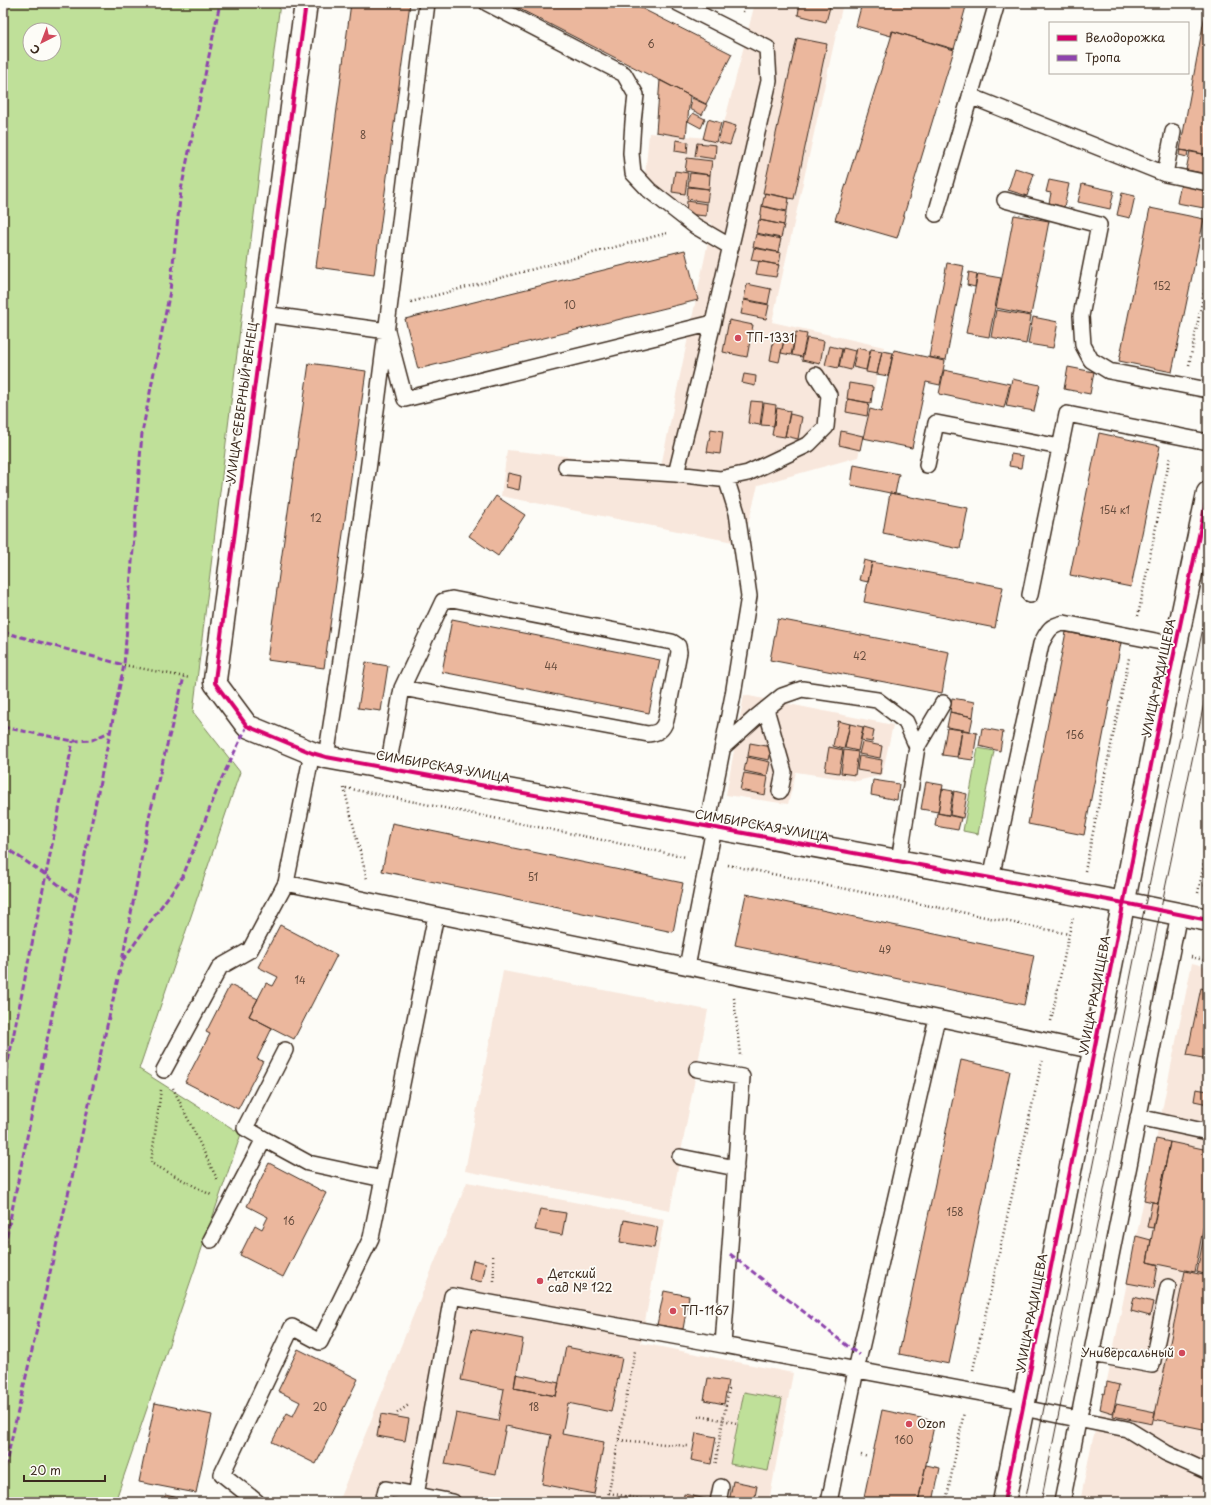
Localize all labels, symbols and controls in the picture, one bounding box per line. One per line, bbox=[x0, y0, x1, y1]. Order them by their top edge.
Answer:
north arrow bbox=[22, 22, 62, 62]
legend bbox=[1049, 22, 1189, 74]
text: Велодорожка bbox=[1085, 28, 1165, 46]
house number: 6 bbox=[647, 36, 655, 51]
text: С bbox=[26, 41, 44, 59]
text: Тропа bbox=[1085, 48, 1121, 66]
house number: 8 bbox=[360, 127, 366, 142]
house number: 152 bbox=[1153, 278, 1171, 293]
house number: 10 bbox=[564, 297, 576, 312]
street label: УЛИЦА СЕВЕРНЫЙ ВЕНЕЦ bbox=[221, 320, 261, 485]
place label: ТП-1331 bbox=[746, 328, 794, 346]
marker: ТП-1331 bbox=[733, 333, 743, 343]
house number: 154 к1 bbox=[1100, 502, 1130, 517]
house number: 12 bbox=[310, 510, 322, 525]
street label: УЛИЦА РАДИЩЕВА bbox=[1137, 616, 1179, 739]
house number: 42 bbox=[853, 648, 867, 663]
house number: 44 bbox=[544, 658, 558, 673]
house number: 156 bbox=[1066, 727, 1084, 742]
street label: СИМБИРСКАЯ УЛИЦА bbox=[375, 745, 512, 787]
street label: СИМБИРСКАЯ УЛИЦА bbox=[694, 804, 831, 846]
house number: 51 bbox=[528, 869, 538, 884]
street label: УЛИЦА РАДИЩЕВА bbox=[1074, 933, 1114, 1056]
house number: 49 bbox=[879, 942, 891, 957]
house number: 14 bbox=[294, 972, 306, 987]
house number: 158 bbox=[946, 1204, 964, 1219]
house number: 16 bbox=[283, 1213, 295, 1228]
street label: УЛИЦА РАДИЩЕВА bbox=[1011, 1251, 1051, 1374]
place label: Детский сад № 122 bbox=[547, 1264, 613, 1296]
marker: Детский сад № 122 bbox=[535, 1276, 545, 1286]
place label: ТП-1167 bbox=[681, 1301, 729, 1319]
marker: ТП-1167 bbox=[668, 1306, 678, 1316]
place label: Универсальный bbox=[1081, 1343, 1174, 1361]
marker: Универсальный bbox=[1177, 1348, 1187, 1358]
house number: 20 bbox=[313, 1399, 327, 1414]
house number: 18 bbox=[529, 1399, 539, 1414]
place label: Ozon bbox=[917, 1414, 946, 1432]
marker: Ozon bbox=[904, 1419, 914, 1429]
house number: 160 bbox=[895, 1432, 913, 1447]
scale bar bbox=[24, 1457, 105, 1483]
text: 20 m bbox=[30, 1461, 61, 1479]

